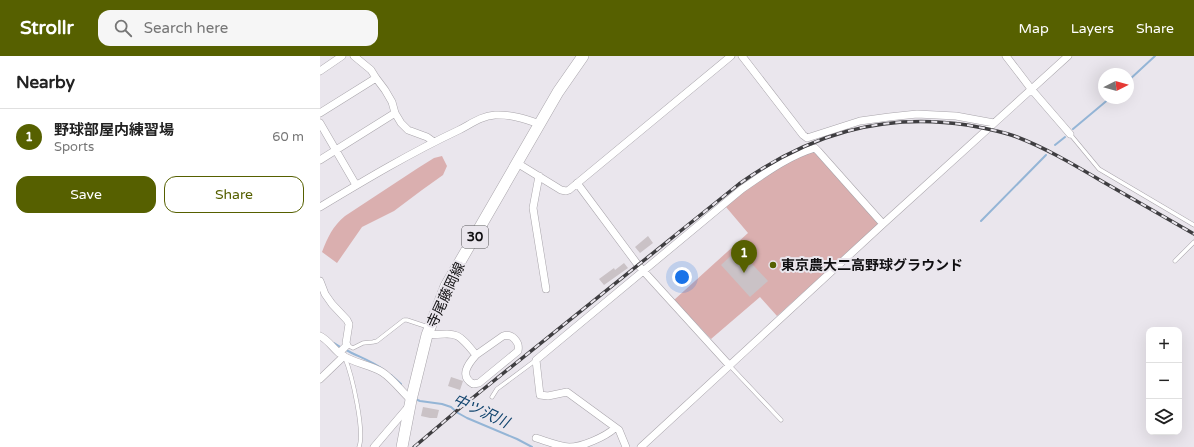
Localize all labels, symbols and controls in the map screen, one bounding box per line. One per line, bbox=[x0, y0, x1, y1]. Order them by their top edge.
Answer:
search box bbox=[98, 10, 378, 46]
text: Strollr bbox=[20, 17, 74, 39]
icon: search bbox=[112, 17, 134, 39]
text: Search here bbox=[144, 19, 228, 37]
text: Map bbox=[1019, 20, 1049, 37]
text: Layers bbox=[1071, 20, 1114, 37]
text: Share bbox=[1136, 20, 1174, 37]
north arrow bbox=[1098, 68, 1134, 104]
text: Nearby bbox=[16, 72, 75, 93]
text: 野球部屋内練習場 bbox=[54, 121, 174, 139]
text: 1 bbox=[25, 129, 33, 145]
text: 60 m bbox=[272, 129, 304, 145]
text: Sports bbox=[54, 139, 94, 155]
button: Save bbox=[16, 176, 156, 213]
button: Share bbox=[164, 176, 304, 213]
road number: 30 bbox=[462, 226, 488, 248]
pin: 1 bbox=[731, 240, 757, 273]
place label: 東京農大二高野球グラウンド bbox=[781, 257, 963, 274]
street label: 寺尾藤岡線 bbox=[424, 260, 468, 330]
marker: 東京農大二高野球グラウンド bbox=[768, 260, 778, 270]
your location bbox=[672, 267, 692, 287]
map controls bbox=[1146, 327, 1182, 435]
button: + bbox=[1146, 327, 1182, 363]
button: − bbox=[1146, 363, 1182, 399]
water label: 中ツ沢川 bbox=[450, 390, 514, 433]
button: layers bbox=[1146, 399, 1182, 435]

